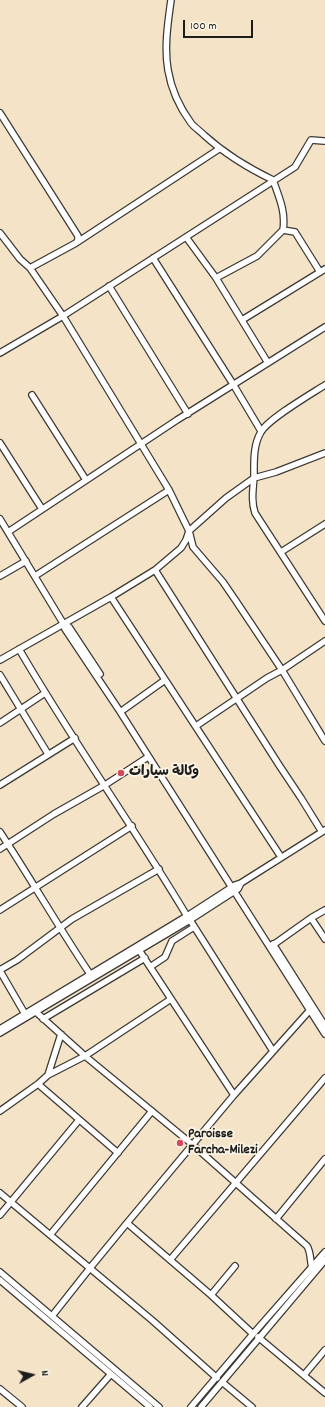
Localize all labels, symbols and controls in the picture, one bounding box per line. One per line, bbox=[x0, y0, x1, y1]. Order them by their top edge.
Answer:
scale bar bbox=[185, 12, 255, 38]
text: 100 m bbox=[190, 18, 217, 35]
place label: وكالة سيارات bbox=[129, 765, 199, 781]
marker: وكالة سيارات bbox=[116, 768, 126, 778]
place label: Paroisse Farcha-Milezi bbox=[188, 1127, 258, 1160]
marker: Paroisse Farcha-Milezi bbox=[175, 1138, 185, 1148]
north arrow bbox=[12, 1355, 52, 1395]
text: N bbox=[36, 1370, 52, 1377]

